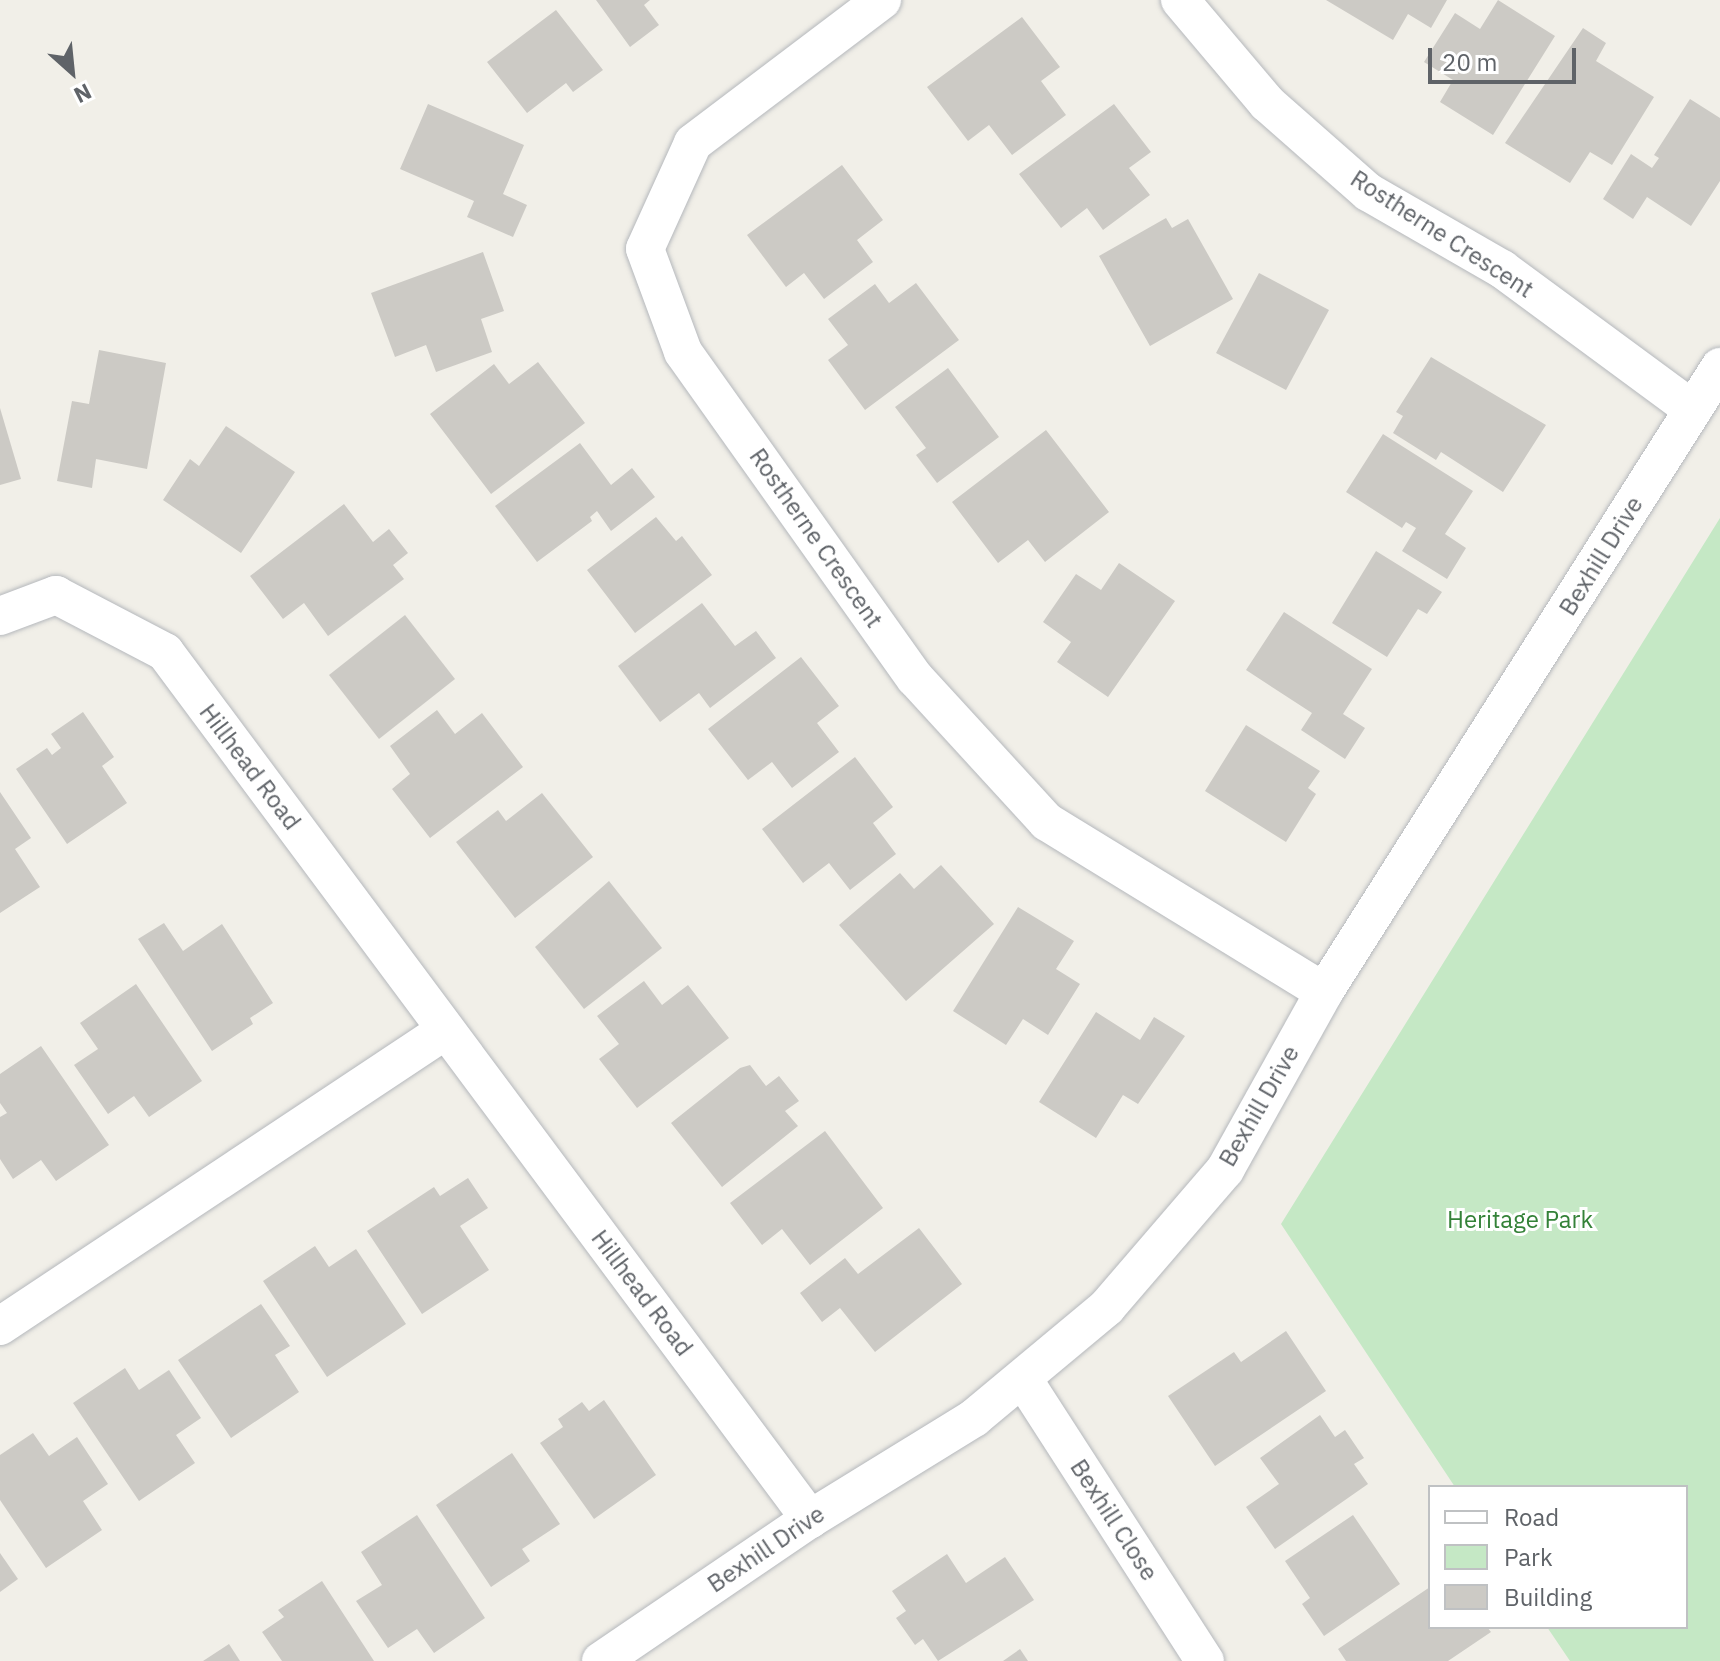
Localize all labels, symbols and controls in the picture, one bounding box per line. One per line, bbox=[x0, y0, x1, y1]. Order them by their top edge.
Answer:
north arrow bbox=[32, 32, 112, 112]
scale bar bbox=[1432, 32, 1580, 82]
text: 20 m bbox=[1442, 46, 1497, 78]
text: N bbox=[69, 77, 97, 110]
street label: Rostherne Crescent bbox=[1345, 164, 1539, 304]
street label: Rostherne Crescent bbox=[743, 443, 889, 633]
street label: Bexhill Drive bbox=[1553, 491, 1649, 621]
street label: Hillhead Road bbox=[193, 698, 307, 836]
street label: Bexhill Drive bbox=[1213, 1040, 1305, 1172]
park label: Heritage Park bbox=[1447, 1206, 1593, 1234]
street label: Hillhead Road bbox=[585, 1224, 699, 1362]
street label: Bexhill Close bbox=[1064, 1454, 1164, 1586]
legend bbox=[1428, 1485, 1688, 1629]
street label: Bexhill Drive bbox=[702, 1499, 830, 1599]
text: Road bbox=[1504, 1501, 1559, 1533]
text: Park bbox=[1504, 1541, 1553, 1573]
text: Building bbox=[1504, 1581, 1592, 1613]

